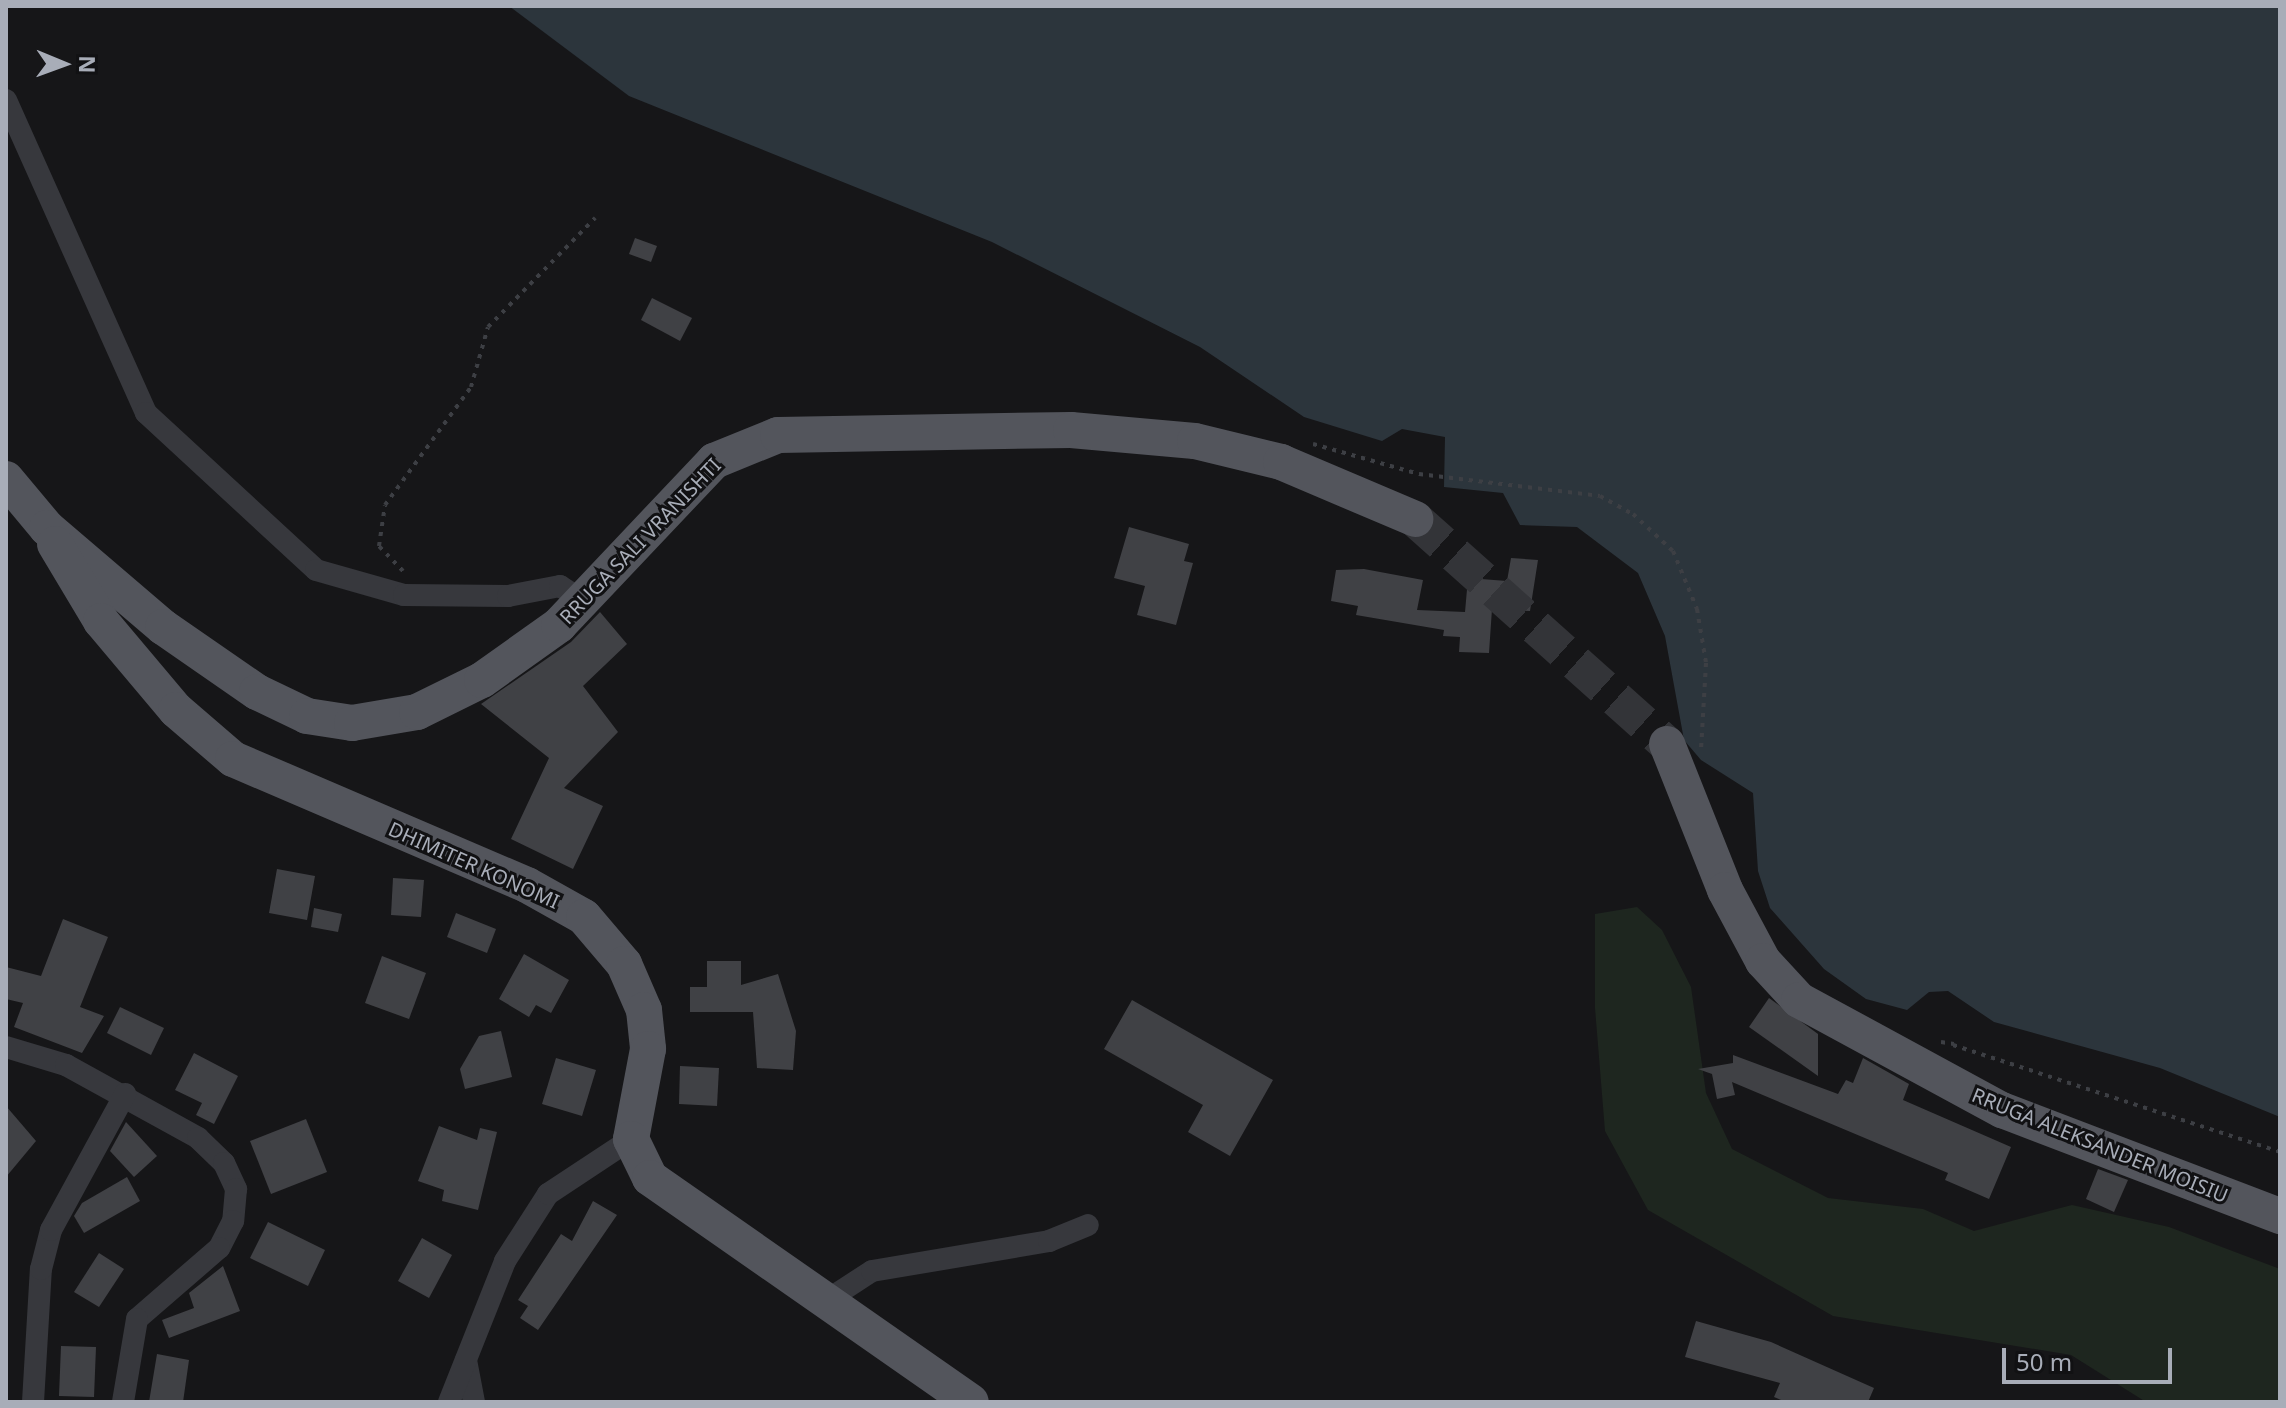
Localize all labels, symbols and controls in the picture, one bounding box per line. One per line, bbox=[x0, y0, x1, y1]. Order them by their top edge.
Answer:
north arrow bbox=[24, 24, 104, 104]
text: N bbox=[73, 55, 103, 74]
street label: RRUGA SALI VRANISHTI bbox=[555, 453, 725, 629]
street label: DHIMITER KONOMI bbox=[385, 817, 563, 913]
street label: RRUGA ALEKSANDER MOISIU bbox=[1968, 1083, 2232, 1207]
scale bar bbox=[2006, 1332, 2176, 1382]
text: 50 m bbox=[2016, 1345, 2072, 1378]

